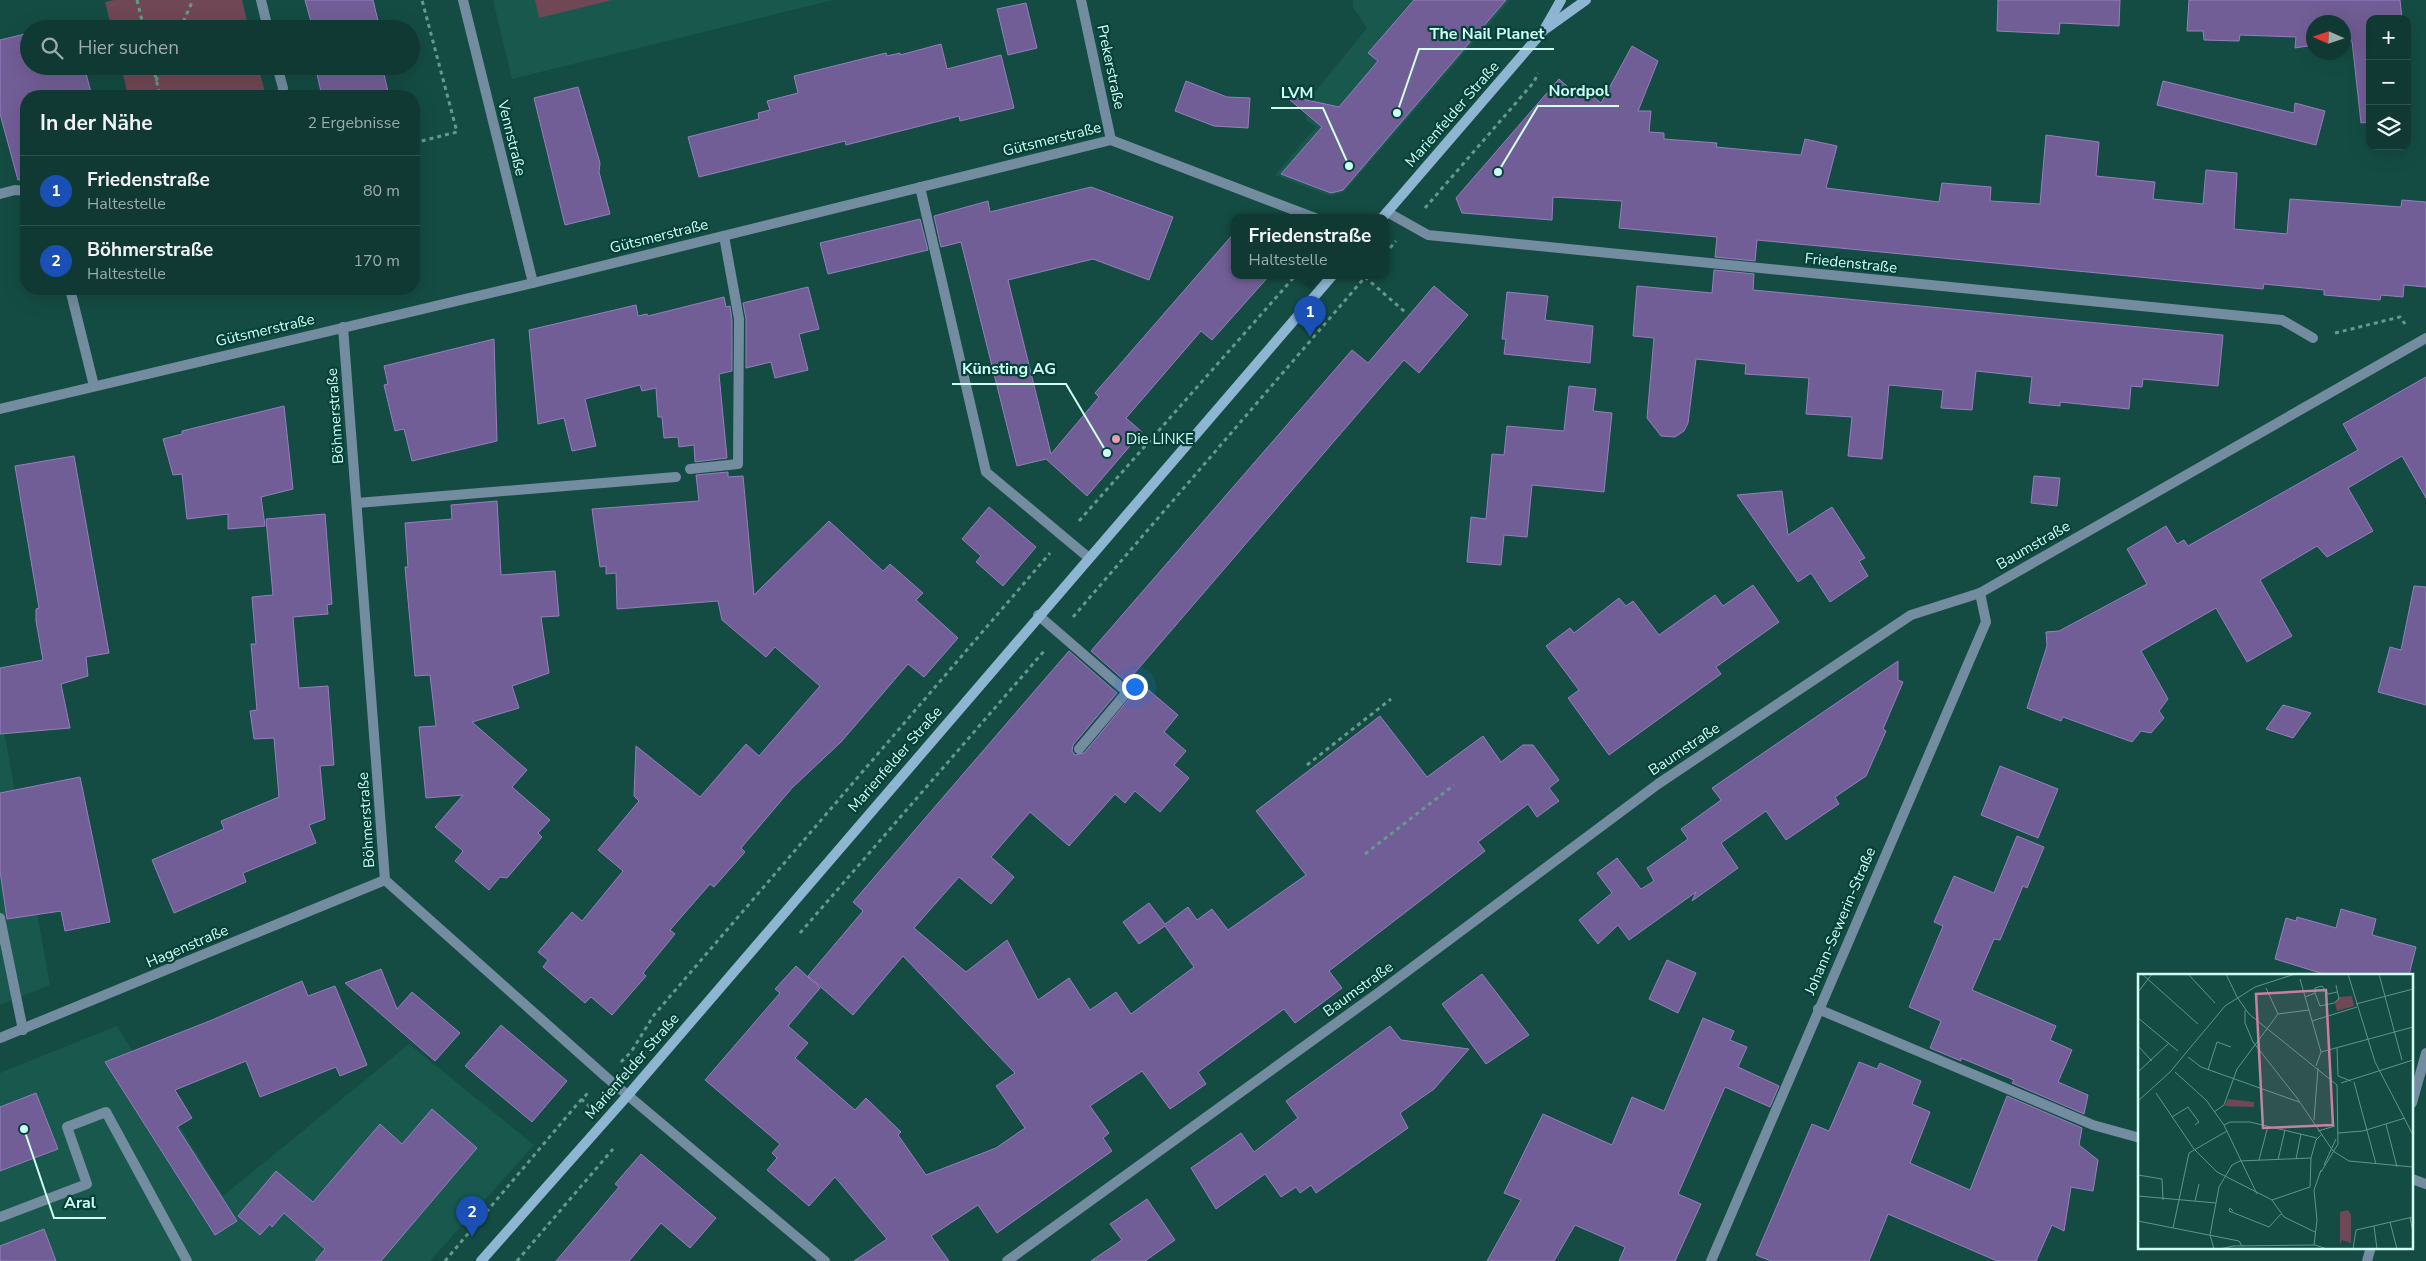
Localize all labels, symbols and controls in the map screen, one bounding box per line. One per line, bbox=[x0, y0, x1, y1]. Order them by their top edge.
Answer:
north arrow bbox=[2306, 15, 2351, 60]
map controls bbox=[2366, 15, 2411, 150]
button: + bbox=[2366, 15, 2411, 60]
callout: The Nail Planet bbox=[1419, 18, 1554, 49]
search box bbox=[20, 20, 420, 75]
street label: Prekerstraße bbox=[1092, 23, 1130, 111]
text: The Nail Planet bbox=[1430, 23, 1545, 45]
icon: search bbox=[38, 34, 66, 62]
text: Hier suchen bbox=[78, 35, 179, 61]
street label: Marienfelder Straße bbox=[1400, 57, 1504, 171]
button: − bbox=[2366, 60, 2411, 105]
callout: Nordpol bbox=[1538, 75, 1619, 106]
callout: LVM bbox=[1271, 77, 1323, 108]
text: Nordpol bbox=[1549, 80, 1609, 102]
text: LVM bbox=[1281, 82, 1313, 104]
street label: Vennstraße bbox=[493, 97, 531, 178]
button: layers bbox=[2366, 105, 2411, 150]
text: In der Nähe bbox=[40, 109, 153, 137]
text: 2 Ergebnisse bbox=[307, 112, 400, 134]
street label: Gütsmerstraße bbox=[1001, 117, 1103, 161]
text: Friedenstraße bbox=[87, 167, 210, 193]
text: 1 bbox=[51, 180, 61, 202]
text: 80 m bbox=[363, 180, 400, 202]
text: Haltestelle bbox=[87, 193, 166, 215]
street label: Gütsmerstraße bbox=[608, 214, 710, 258]
popup bbox=[1231, 214, 1389, 279]
text: Friedenstraße bbox=[1249, 223, 1371, 249]
text: Böhmerstraße bbox=[87, 237, 213, 263]
street label: Friedenstraße bbox=[1804, 248, 1898, 278]
text: Haltestelle bbox=[1249, 249, 1327, 271]
text: 2 bbox=[51, 250, 61, 272]
text: 170 m bbox=[353, 250, 400, 272]
text: Haltestelle bbox=[87, 263, 166, 285]
pin: 1 bbox=[1294, 296, 1326, 337]
street label: Gütsmerstraße bbox=[214, 309, 316, 351]
callout: Künsting AG bbox=[952, 353, 1066, 384]
text: Künsting AG bbox=[962, 358, 1056, 380]
street label: Böhmerstraße bbox=[322, 367, 348, 465]
place label: Die LINKE bbox=[1126, 429, 1194, 449]
marker: Die LINKE bbox=[1110, 433, 1122, 445]
street label: Baumstraße bbox=[1992, 516, 2074, 574]
your location bbox=[1122, 674, 1148, 700]
street label: Marienfelder Straße bbox=[843, 702, 947, 816]
street label: Baumstraße bbox=[1644, 718, 1724, 780]
street label: Böhmerstraße bbox=[353, 771, 379, 869]
street label: Johann-Sewerin-Straße bbox=[1799, 844, 1880, 999]
street label: Hagenstraße bbox=[143, 920, 231, 972]
street label: Baumstraße bbox=[1319, 957, 1397, 1021]
inset map bbox=[2138, 974, 2414, 1248]
street label: Marienfelder Straße bbox=[580, 1009, 684, 1123]
callout: Aral bbox=[54, 1187, 106, 1218]
text: Aral bbox=[64, 1192, 96, 1214]
pin: 2 bbox=[456, 1196, 488, 1237]

